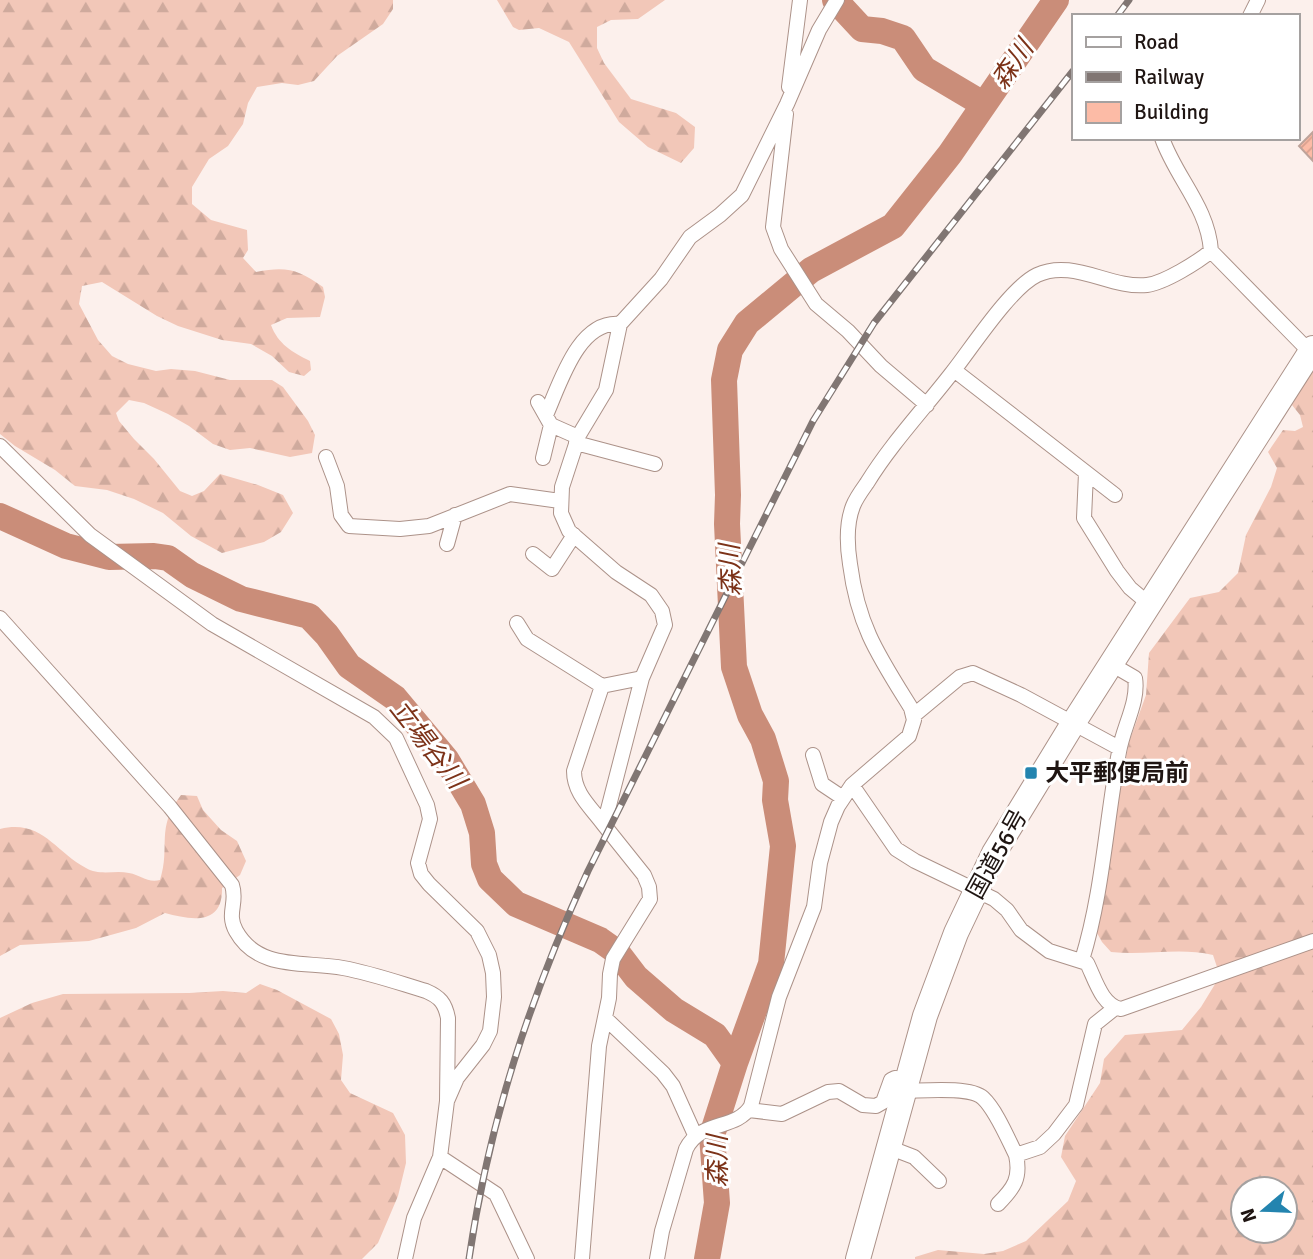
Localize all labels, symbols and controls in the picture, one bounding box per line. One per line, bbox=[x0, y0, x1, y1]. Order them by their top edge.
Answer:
legend bbox=[1072, 14, 1299, 140]
text: Road bbox=[1134, 29, 1179, 55]
water label: 森川 bbox=[985, 32, 1043, 95]
text: Railway bbox=[1134, 64, 1204, 90]
text: Building bbox=[1134, 99, 1209, 125]
water label: 森川 bbox=[714, 540, 748, 597]
water label: 立場谷川 bbox=[383, 694, 474, 798]
place label: 大平郵便局前 bbox=[1045, 758, 1189, 788]
marker: 大平郵便局前 bbox=[1023, 765, 1039, 781]
street label: 国道56号 bbox=[960, 804, 1034, 904]
water label: 森川 bbox=[702, 1132, 734, 1187]
north arrow bbox=[1229, 1175, 1299, 1245]
text: N bbox=[1235, 1205, 1262, 1225]

